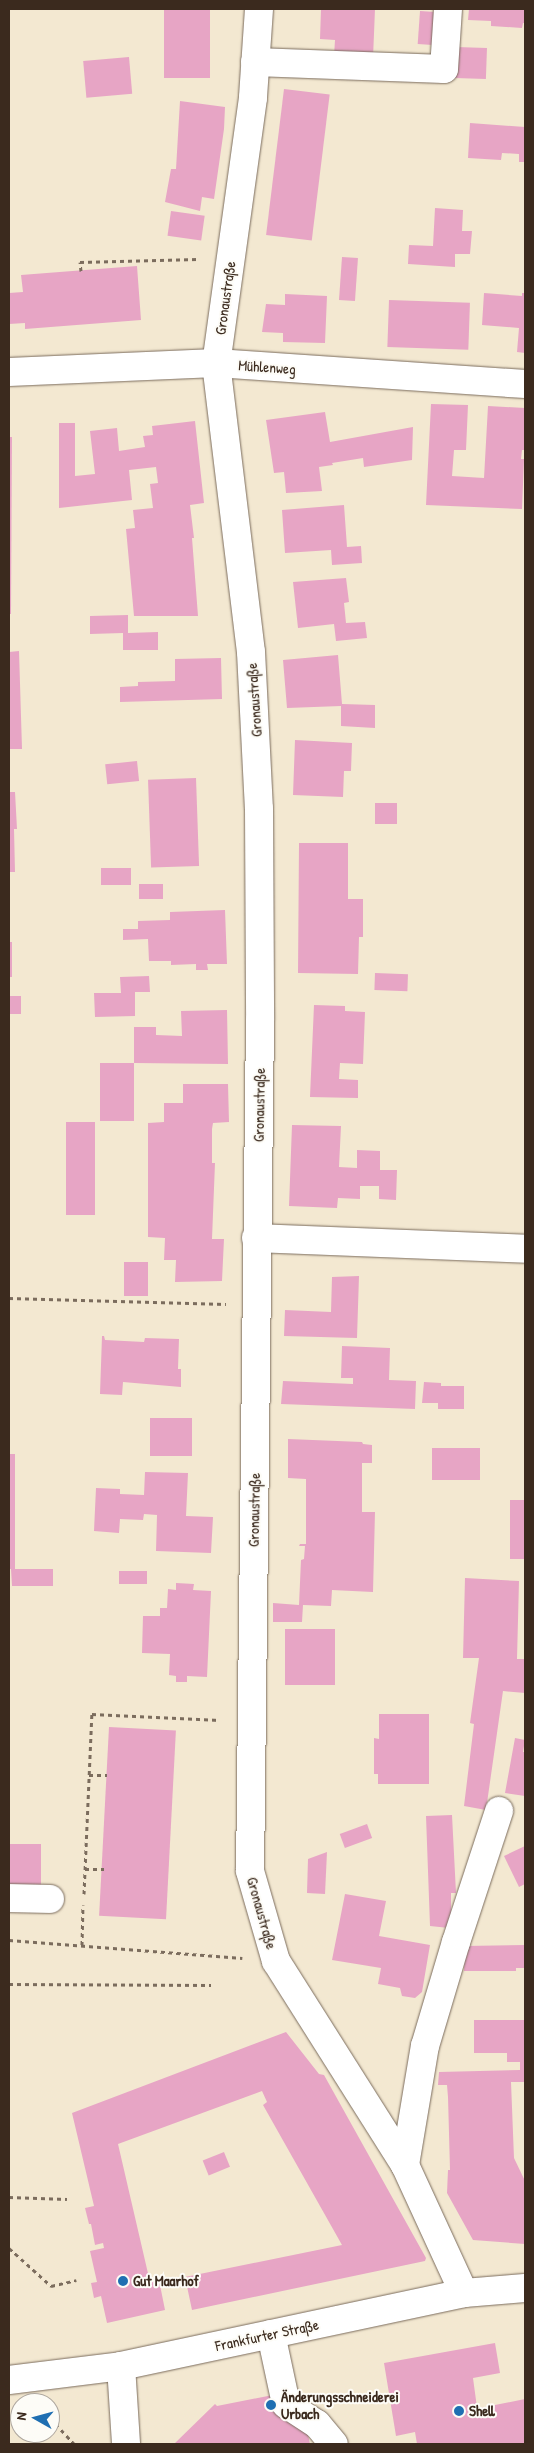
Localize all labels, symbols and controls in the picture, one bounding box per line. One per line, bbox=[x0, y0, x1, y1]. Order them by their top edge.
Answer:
street label: Gronaustraße bbox=[211, 260, 239, 336]
street label: Mühlenweg bbox=[238, 356, 296, 378]
street label: Gronaustraße bbox=[242, 662, 266, 738]
street label: Gronaustraße bbox=[249, 1068, 269, 1142]
street label: Gronaustraße bbox=[244, 1473, 264, 1547]
street label: Gronaustraße bbox=[243, 1875, 281, 1951]
place label: Gut Maarhof bbox=[133, 2272, 199, 2290]
marker: Gut Maarhof bbox=[117, 2275, 129, 2287]
street label: Frankfurter Straße bbox=[214, 2315, 320, 2355]
place label: Änderungsschneiderei Urbach bbox=[281, 2387, 399, 2422]
north arrow bbox=[10, 2393, 60, 2443]
marker: Änderungsschneiderei Urbach bbox=[265, 2399, 277, 2411]
place label: Shell bbox=[469, 2402, 495, 2420]
marker: Shell bbox=[453, 2405, 465, 2417]
text: N bbox=[11, 2411, 30, 2421]

